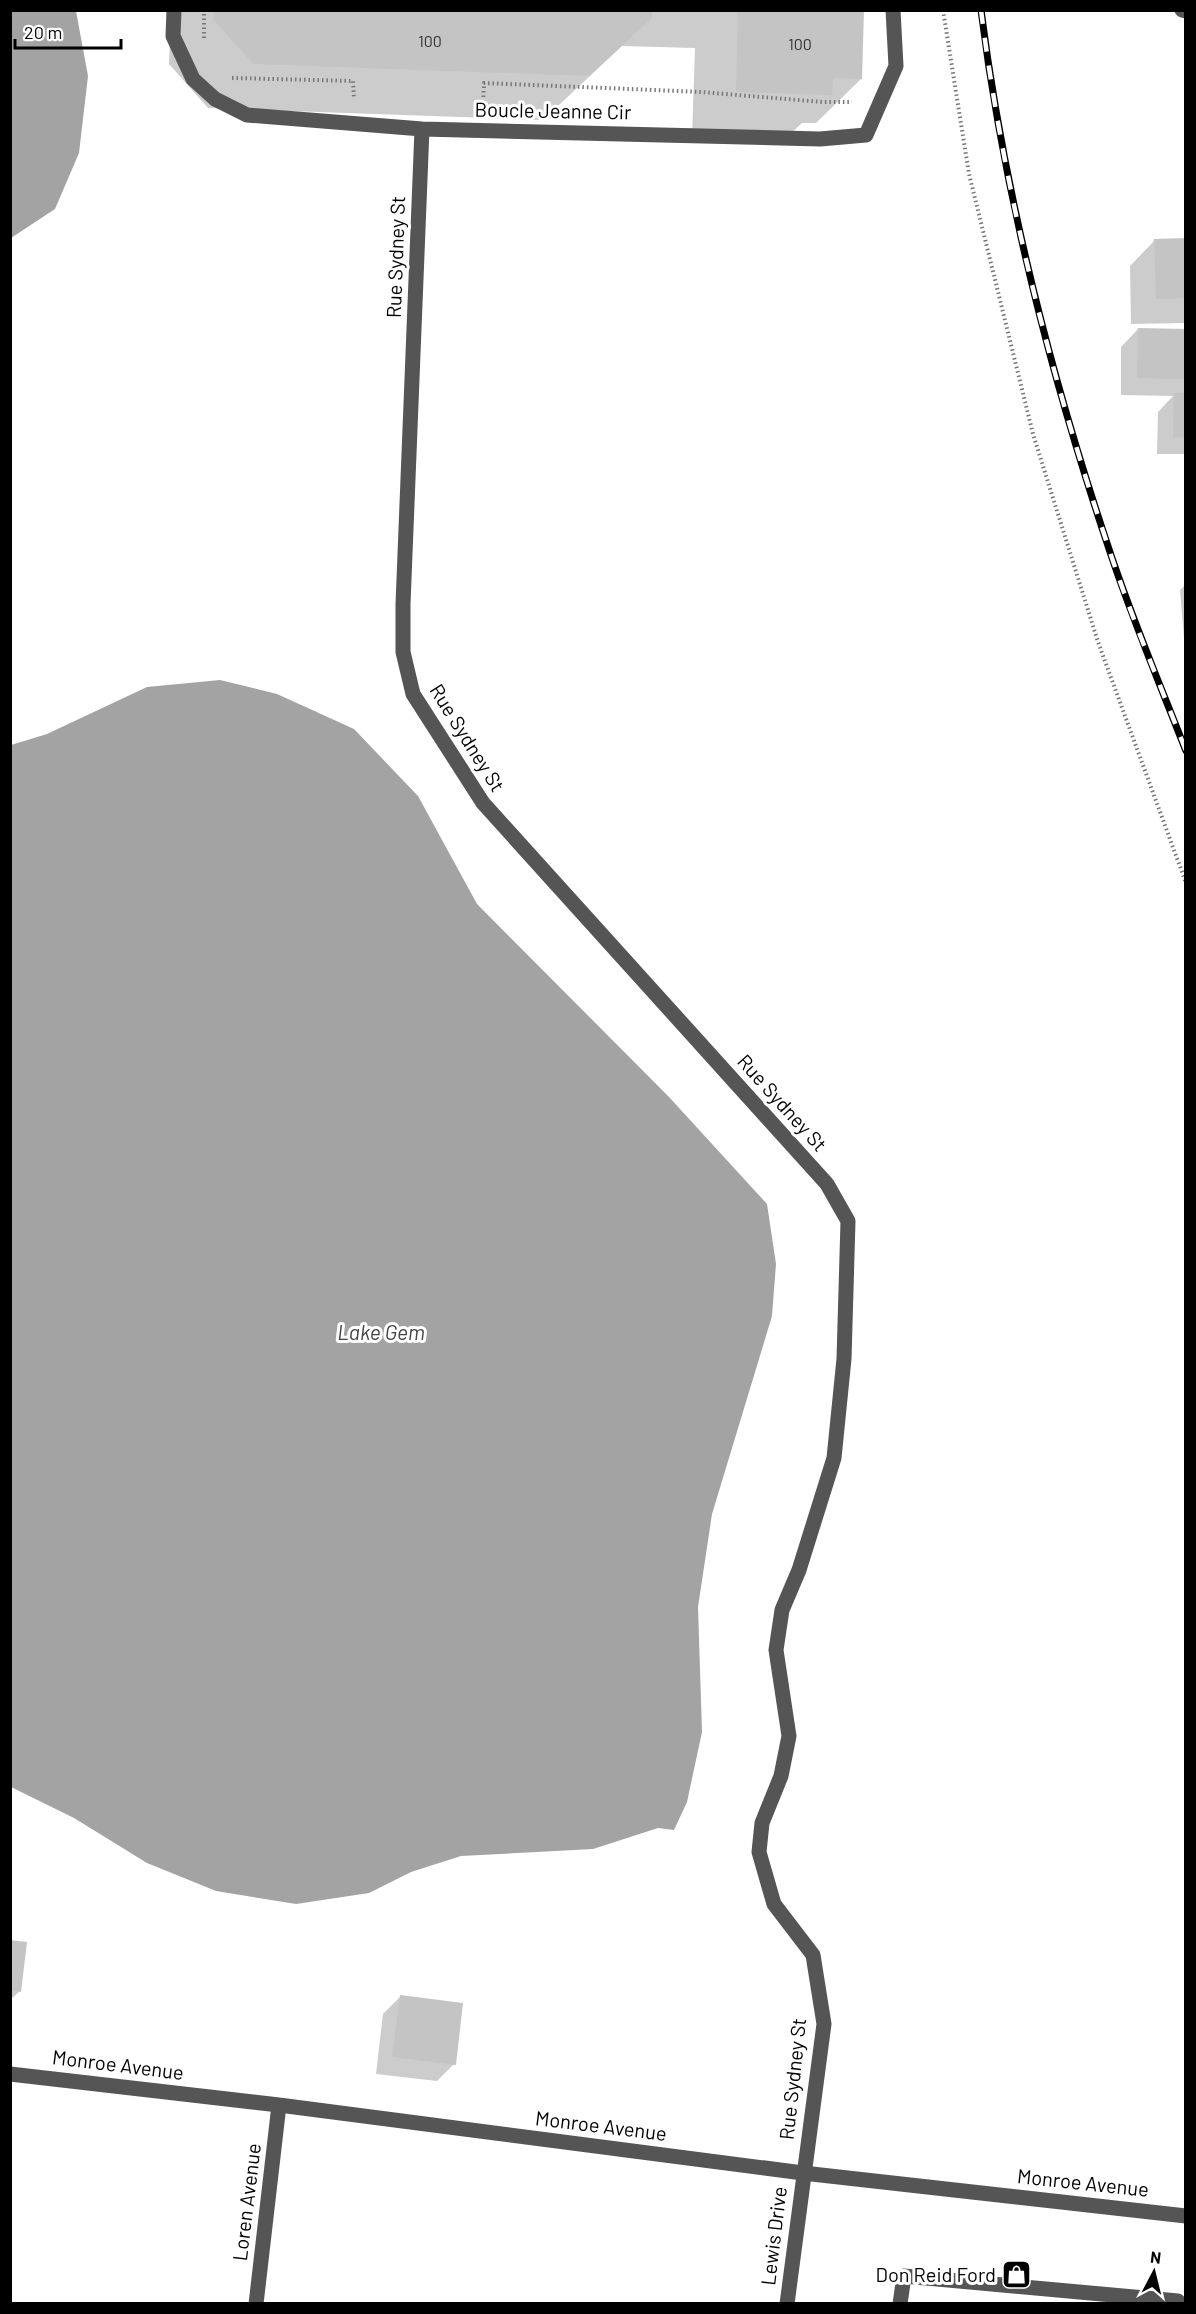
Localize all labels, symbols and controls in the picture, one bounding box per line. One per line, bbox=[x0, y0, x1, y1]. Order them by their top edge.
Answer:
scale bar bbox=[15, 12, 122, 50]
text: 20 m bbox=[24, 21, 62, 43]
house number: 100 bbox=[418, 31, 442, 50]
house number: 100 bbox=[788, 34, 812, 53]
street label: Boucle Jeanne Cir bbox=[474, 97, 632, 123]
street label: Rue Sydney St bbox=[381, 195, 409, 319]
street label: Rue Sydney St bbox=[425, 679, 510, 796]
street label: Rue Sydney St bbox=[733, 1049, 833, 1156]
water label: Lake Gem bbox=[337, 1319, 425, 1344]
street label: Rue Sydney St bbox=[774, 2017, 810, 2141]
street label: Monroe Avenue bbox=[51, 2044, 185, 2084]
street label: Monroe Avenue bbox=[534, 2105, 668, 2145]
street label: Loren Avenue bbox=[227, 2142, 265, 2262]
street label: Monroe Avenue bbox=[1016, 2163, 1150, 2201]
street label: Lewis Drive bbox=[755, 2185, 791, 2287]
north arrow bbox=[1124, 2242, 1184, 2302]
text: N bbox=[1149, 2247, 1162, 2267]
shop icon: Don Reid Ford bbox=[1001, 2259, 1033, 2291]
place label: Don Reid Ford bbox=[876, 2262, 996, 2286]

